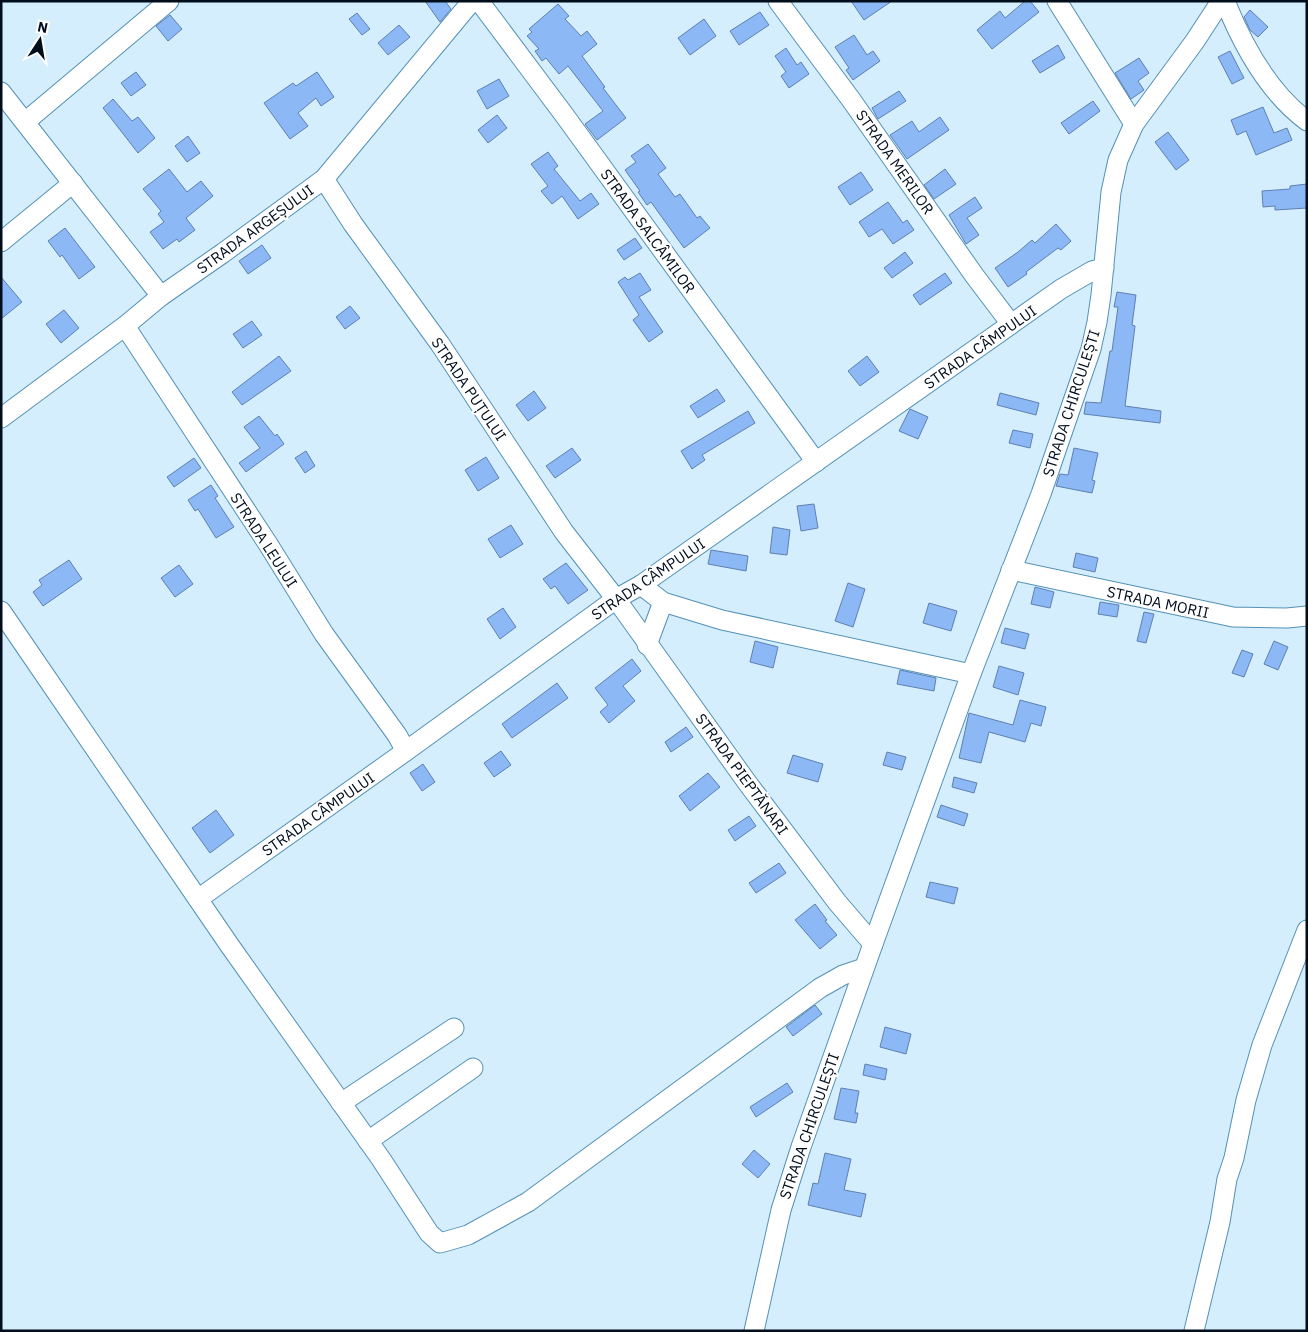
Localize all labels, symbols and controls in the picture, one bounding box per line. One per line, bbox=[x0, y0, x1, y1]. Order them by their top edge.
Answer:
north arrow bbox=[15, 15, 65, 65]
text: N bbox=[36, 17, 50, 37]
street label: STRADA MERILOR bbox=[852, 106, 938, 218]
street label: STRADA SALCÂMILOR bbox=[596, 165, 700, 297]
street label: STRADA ARGEȘULUI bbox=[193, 180, 317, 278]
street label: STRADA CÂMPULUI bbox=[920, 301, 1040, 393]
street label: STRADA CHIRCULEȘTI bbox=[1038, 327, 1104, 479]
street label: STRADA PUȚULUI bbox=[427, 334, 511, 444]
street label: STRADA LEULUI bbox=[226, 489, 302, 591]
street label: STRADA CÂMPULUI bbox=[588, 534, 708, 624]
street label: STRADA MORII bbox=[1105, 582, 1211, 622]
street label: STRADA PIEPTĂNARI bbox=[692, 710, 792, 838]
street label: STRADA CÂMPULUI bbox=[258, 768, 378, 860]
street label: STRADA CHIRCULEȘTI bbox=[775, 1050, 843, 1202]

